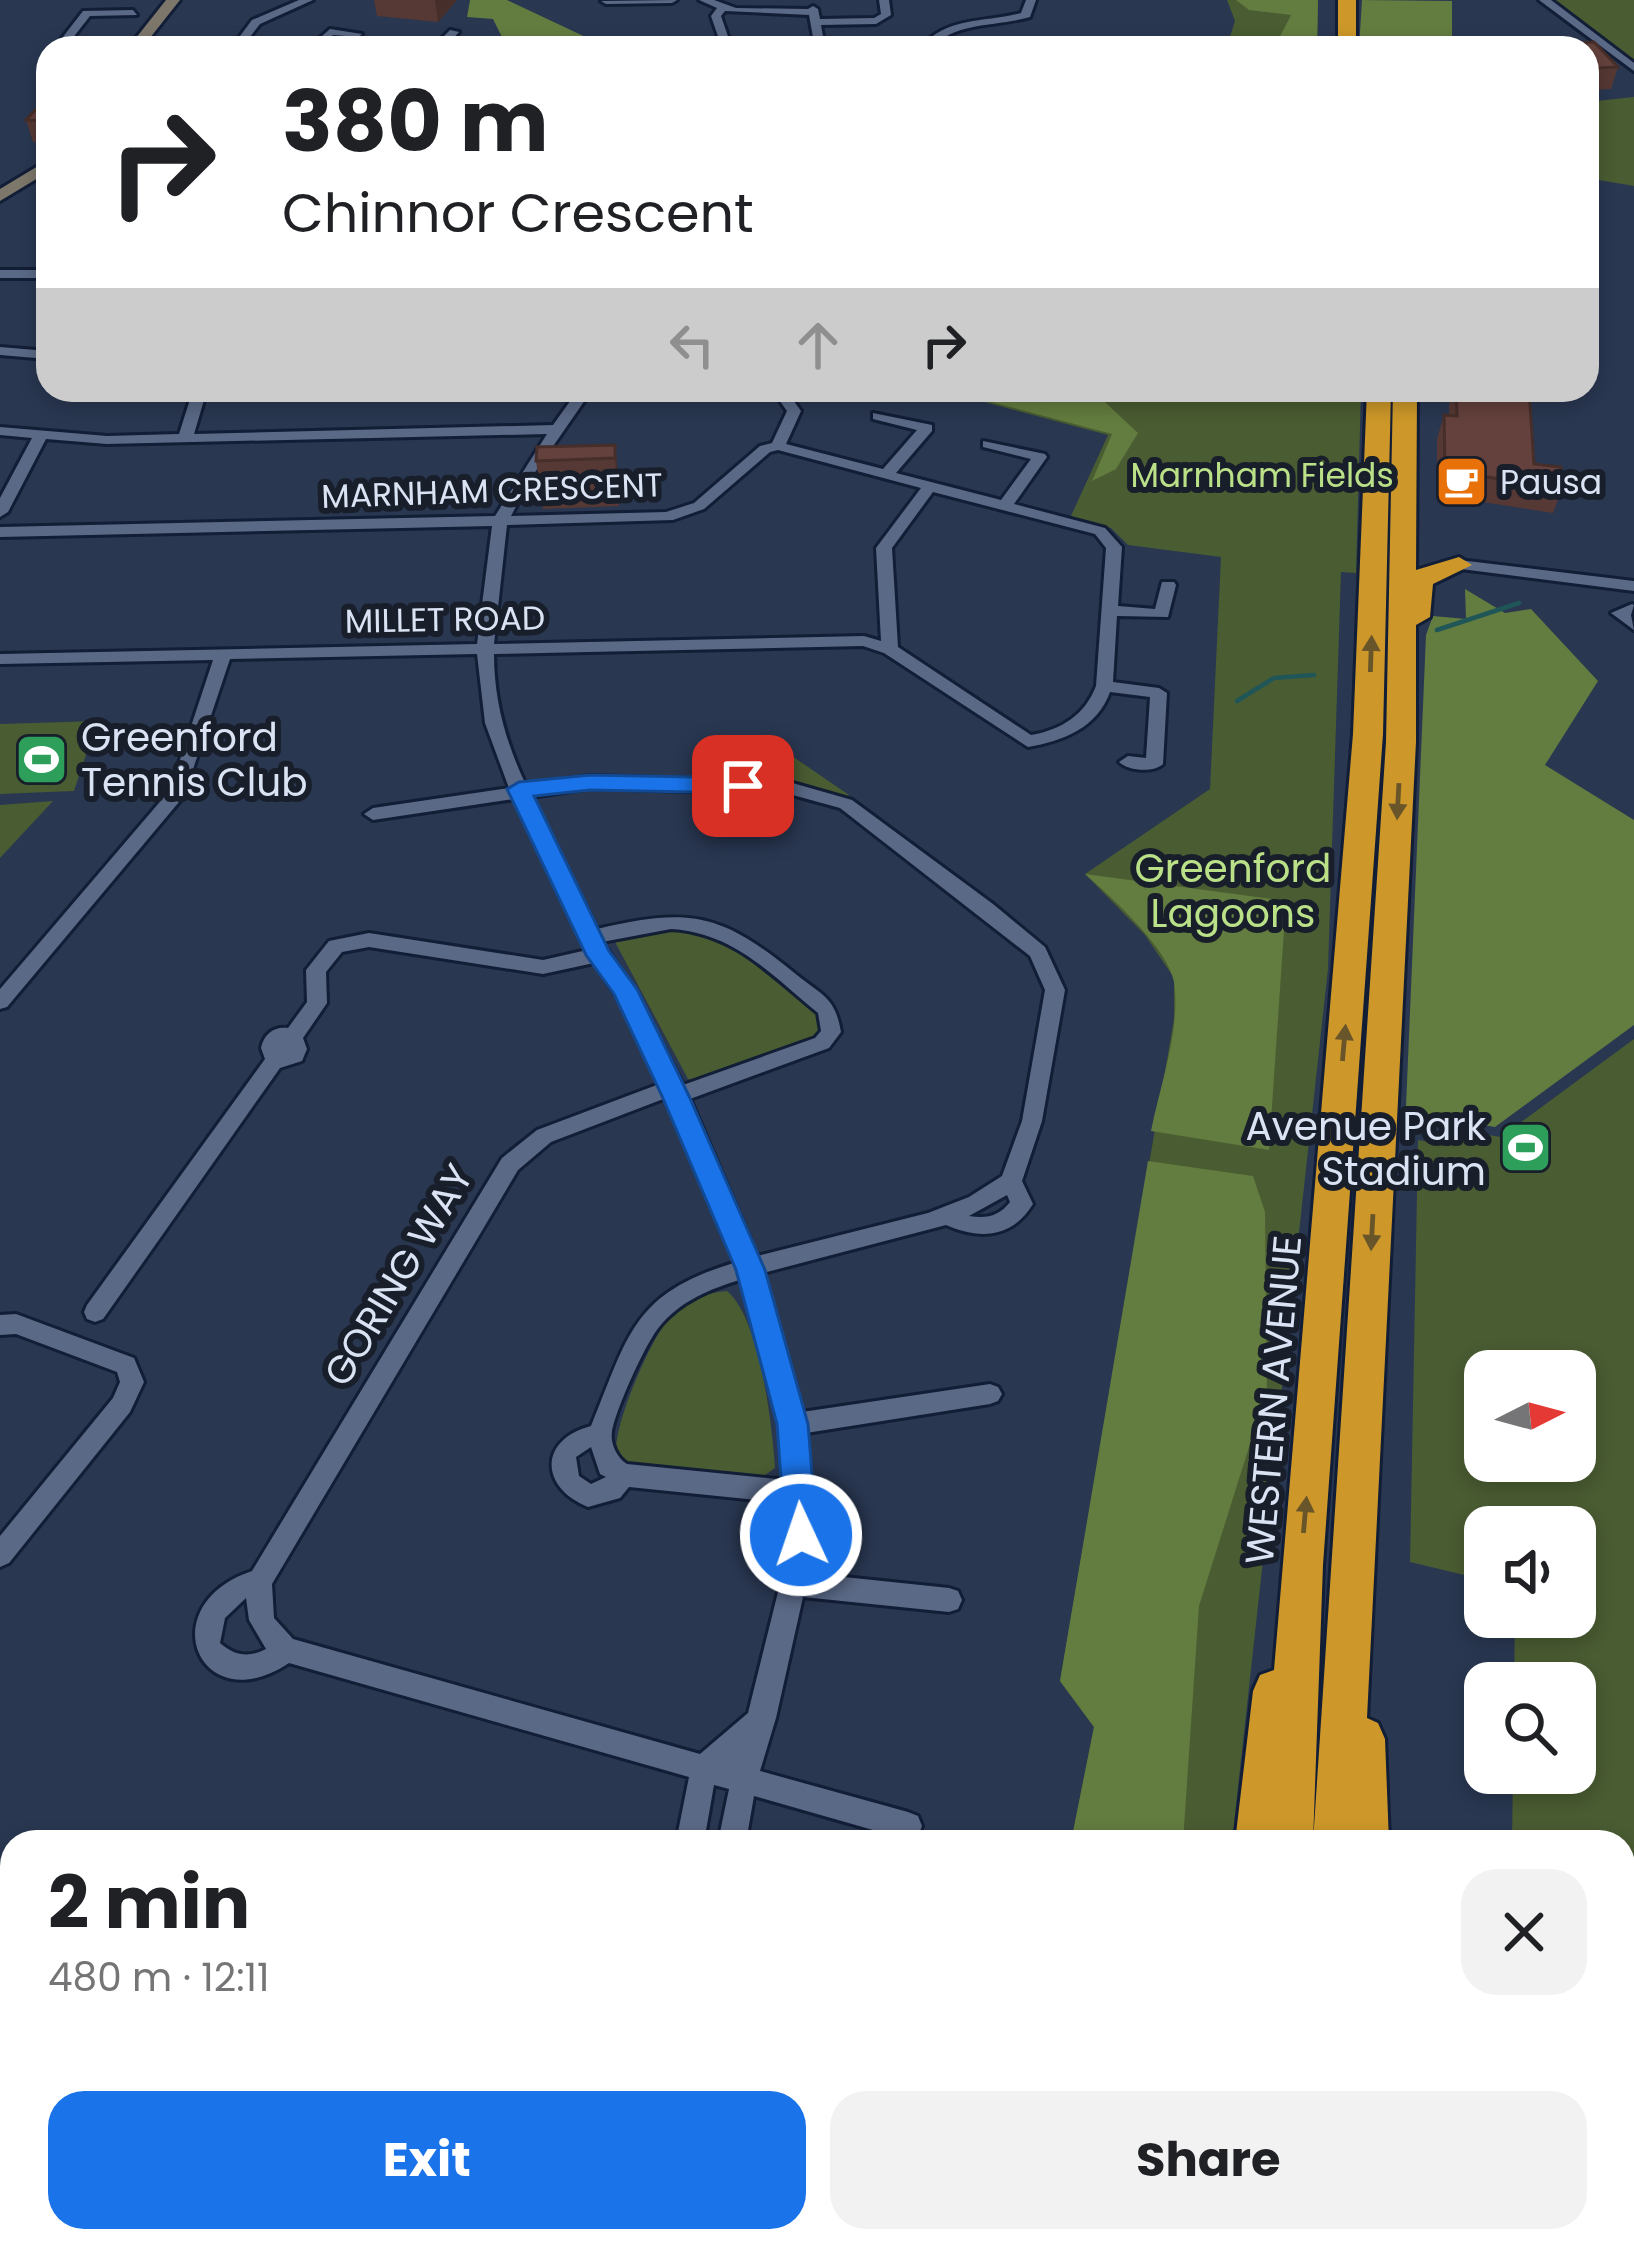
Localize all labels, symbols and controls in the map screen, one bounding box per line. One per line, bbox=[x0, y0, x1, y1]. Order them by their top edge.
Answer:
text: 380 m bbox=[282, 63, 549, 180]
icon: right bbox=[84, 84, 240, 240]
text: Chinnor Crescent bbox=[282, 175, 754, 251]
icon: left bbox=[659, 312, 725, 378]
icon: ahead bbox=[785, 312, 851, 378]
icon: right bbox=[911, 312, 977, 378]
park label: Marnham Fields bbox=[1130, 452, 1394, 499]
cafe icon: Pausa bbox=[1433, 454, 1489, 510]
place label: Pausa bbox=[1500, 459, 1602, 506]
street label: MARNHAM CRESCENT bbox=[321, 461, 663, 520]
street label: MILLET ROAD bbox=[345, 594, 546, 645]
one-way arrow bbox=[1361, 634, 1380, 672]
place label: Greenford Tennis Club bbox=[81, 710, 308, 810]
sports icon: Greenford Tennis Club bbox=[14, 731, 70, 787]
pin bbox=[692, 735, 794, 837]
icon: arrive bbox=[710, 753, 776, 819]
one-way arrow bbox=[1388, 783, 1407, 820]
park label: Greenford Lagoons bbox=[1135, 841, 1331, 941]
one-way arrow bbox=[1334, 1024, 1353, 1061]
place label: Avenue Park Stadium bbox=[1246, 1099, 1486, 1199]
sports icon: Avenue Park Stadium bbox=[1497, 1120, 1553, 1176]
street label: GORING WAY bbox=[311, 1154, 486, 1396]
one-way arrow bbox=[1362, 1214, 1381, 1252]
street label: WESTERN AVENUE bbox=[1232, 1233, 1315, 1567]
north arrow bbox=[1464, 1350, 1596, 1482]
map controls bbox=[1464, 1350, 1596, 1794]
position arrow bbox=[738, 1472, 864, 1598]
one-way arrow bbox=[1296, 1496, 1315, 1534]
button: sound bbox=[1464, 1506, 1596, 1638]
button: search bbox=[1464, 1662, 1596, 1794]
text: 2 min bbox=[48, 1852, 250, 1953]
button: close bbox=[1461, 1869, 1587, 1995]
text: 480 m · 12:11 bbox=[48, 1950, 269, 2005]
button: Exit bbox=[48, 2091, 806, 2229]
button: Share bbox=[830, 2091, 1587, 2229]

